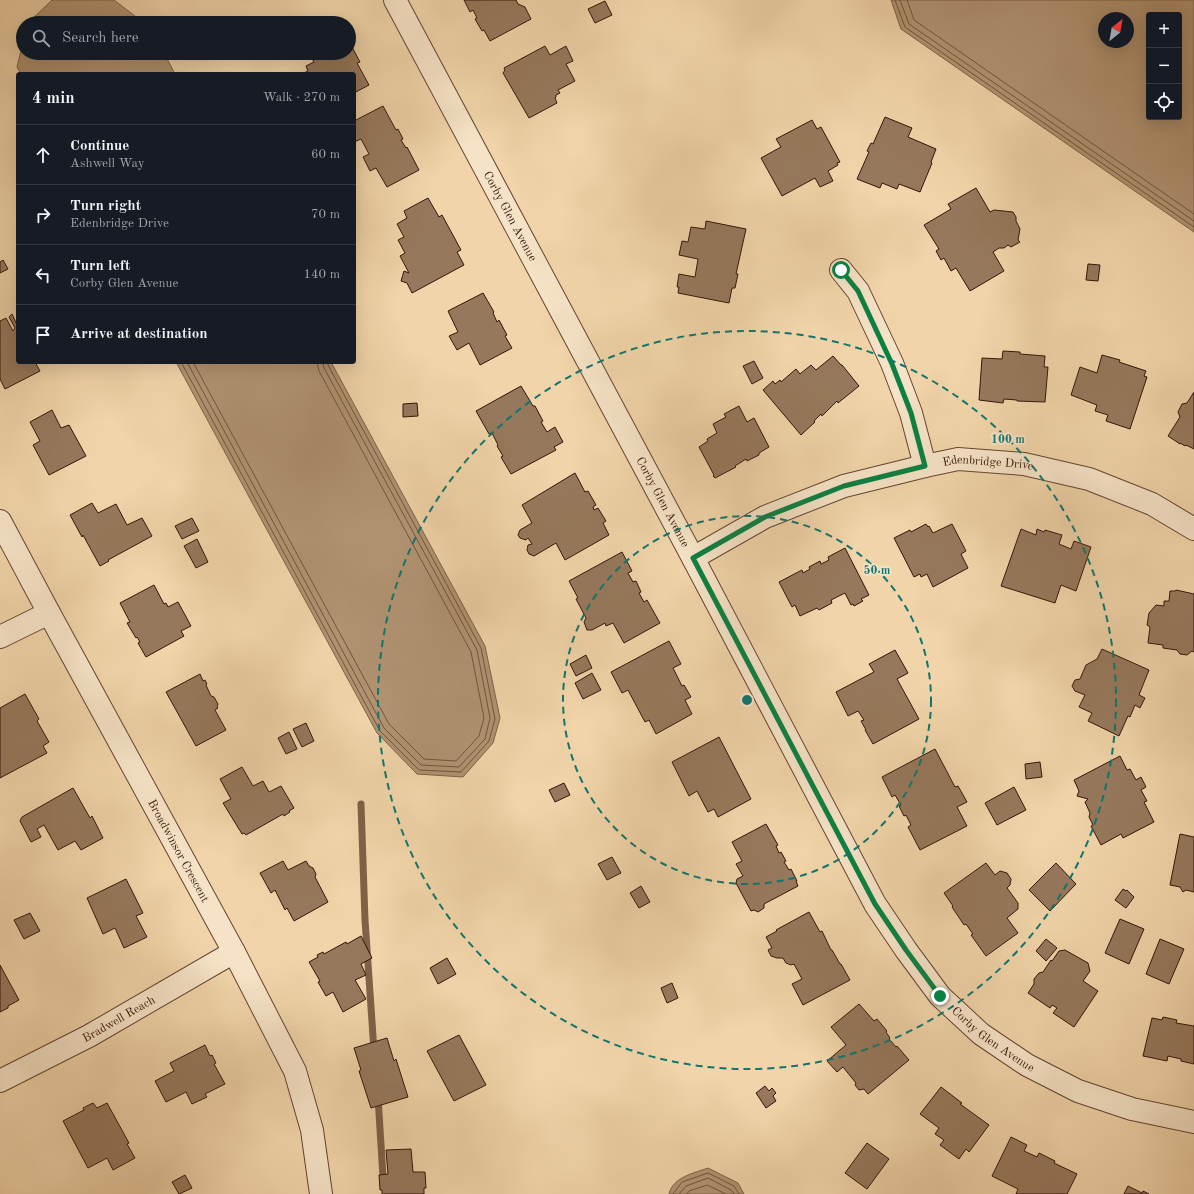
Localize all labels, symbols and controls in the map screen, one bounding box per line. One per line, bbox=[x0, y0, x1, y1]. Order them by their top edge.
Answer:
north arrow bbox=[1098, 12, 1134, 48]
map controls bbox=[1146, 12, 1182, 120]
button: + bbox=[1146, 12, 1182, 48]
search box bbox=[16, 16, 356, 60]
icon: search bbox=[30, 27, 52, 49]
text: Search here bbox=[62, 31, 139, 46]
button: − bbox=[1146, 48, 1182, 84]
button: locate bbox=[1146, 84, 1182, 120]
text: 4 min bbox=[32, 90, 75, 107]
text: Walk · 270 m bbox=[263, 91, 340, 104]
text: Continue bbox=[70, 139, 129, 154]
icon: ahead bbox=[32, 144, 54, 166]
text: 60 m bbox=[311, 148, 340, 161]
text: Ashwell Way bbox=[70, 157, 145, 170]
street label: Corby Glen Avenue bbox=[481, 170, 539, 264]
text: Turn right bbox=[70, 199, 141, 214]
icon: right bbox=[32, 204, 54, 226]
text: 70 m bbox=[311, 208, 340, 221]
text: Edenbridge Drive bbox=[70, 217, 169, 230]
text: Turn left bbox=[70, 259, 130, 274]
route start bbox=[832, 261, 850, 279]
icon: left bbox=[32, 264, 54, 286]
text: 140 m bbox=[303, 268, 340, 281]
text: Corby Glen Avenue bbox=[70, 277, 178, 290]
icon: arrive bbox=[32, 324, 54, 346]
text: Arrive at destination bbox=[70, 327, 208, 342]
text: 100 m bbox=[991, 434, 1025, 446]
street label: Edenbridge Drive bbox=[942, 454, 1035, 473]
street label: Corby Glen Avenue bbox=[633, 455, 691, 550]
text: 50 m bbox=[864, 564, 891, 577]
centre of rings bbox=[740, 693, 754, 707]
street label: Broadwinsor Crescent bbox=[145, 798, 211, 905]
route end bbox=[931, 987, 949, 1005]
street label: Bradwell Reach bbox=[81, 994, 158, 1045]
street label: Corby Glen Avenue bbox=[949, 1005, 1036, 1075]

